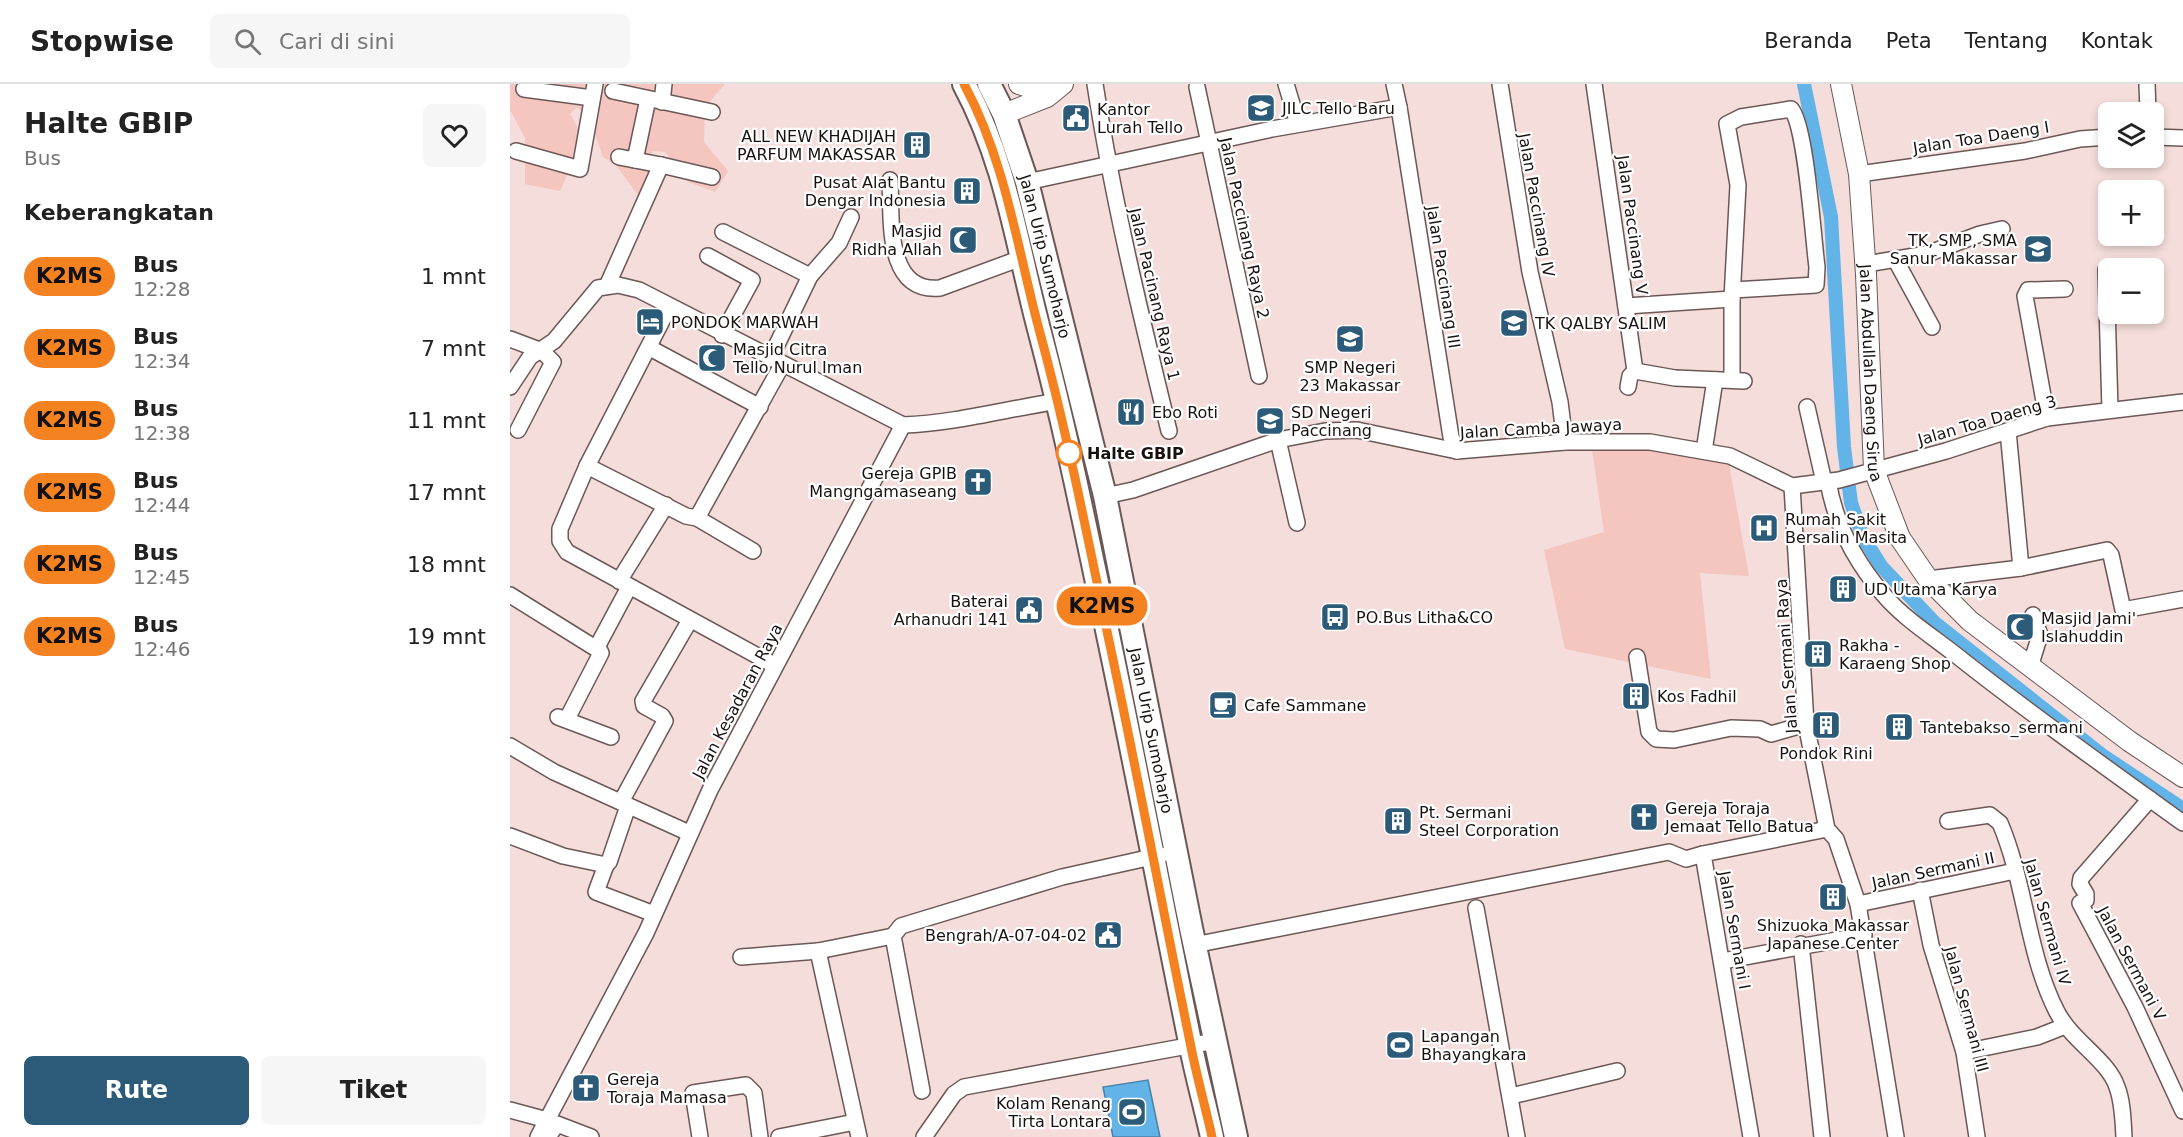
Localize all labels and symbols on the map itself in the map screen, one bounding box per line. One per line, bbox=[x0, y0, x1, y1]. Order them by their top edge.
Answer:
school or university icon: JILC Tello Baru bbox=[1245, 92, 1277, 124]
place label: JILC Tello Baru bbox=[1281, 99, 1395, 118]
place label: Kantor Lurah Tello bbox=[1097, 100, 1183, 137]
public building icon: Kantor Lurah Tello bbox=[1060, 102, 1092, 134]
street label: Jalan Toa Daeng I bbox=[1911, 117, 2051, 158]
place label: ALL NEW KHADIJAH PARFUM MAKASSAR bbox=[737, 127, 896, 164]
building icon: ALL NEW KHADIJAH PARFUM MAKASSAR bbox=[901, 129, 933, 161]
street label: Jalan Paccinang IV bbox=[1514, 131, 1559, 279]
street label: Jalan Paccinang Raya 2 bbox=[1216, 135, 1273, 321]
street label: Jalan Paccinang V bbox=[1613, 153, 1652, 296]
street label: Jalan Urip Sumoharjo bbox=[1015, 171, 1075, 341]
place label: Pusat Alat Bantu Dengar Indonesia bbox=[805, 173, 946, 210]
building icon: Pusat Alat Bantu Dengar Indonesia bbox=[951, 175, 983, 207]
street label: Jalan Paccinang III bbox=[1423, 203, 1464, 350]
street label: Jalan Pacinang Raya 1 bbox=[1125, 205, 1184, 382]
place label: Masjid Ridha Allah bbox=[851, 222, 942, 259]
mosque icon: Masjid Ridha Allah bbox=[947, 224, 979, 256]
place label: TK, SMP, SMA Sanur Makassar bbox=[1890, 231, 2017, 268]
school or university icon: TK, SMP, SMA Sanur Makassar bbox=[2022, 233, 2054, 265]
street label: Jalan Abdullah Daeng Sirua bbox=[1855, 262, 1887, 485]
hotel icon: PONDOK MARWAH bbox=[634, 306, 666, 338]
school or university icon: TK QALBY SALIM bbox=[1498, 307, 1530, 339]
place label: PONDOK MARWAH bbox=[671, 313, 819, 332]
place label: TK QALBY SALIM bbox=[1534, 314, 1667, 333]
school or university icon: SMP Negeri 23 Makassar bbox=[1334, 323, 1366, 355]
place label: Masjid Citra Tello Nurul Iman bbox=[732, 340, 862, 377]
mosque icon: Masjid Citra Tello Nurul Iman bbox=[696, 342, 728, 374]
place label: SMP Negeri 23 Makassar bbox=[1300, 358, 1401, 395]
street label: Jalan Toa Daeng 3 bbox=[1915, 392, 2059, 450]
restaurant icon: Ebo Roti bbox=[1115, 396, 1147, 428]
place label: Ebo Roti bbox=[1152, 403, 1218, 422]
place label: SD Negeri Paccinang bbox=[1291, 403, 1372, 440]
school or university icon: SD Negeri Paccinang bbox=[1254, 405, 1286, 437]
street label: Jalan Camba Jawaya bbox=[1458, 415, 1623, 442]
marker: Halte GBIP bbox=[1056, 440, 1082, 466]
place label: Halte GBIP bbox=[1087, 444, 1184, 463]
place label: Gereja GPIB Mangngamaseang bbox=[809, 464, 957, 501]
church icon: Gereja GPIB Mangngamaseang bbox=[962, 466, 994, 498]
place label: Rumah Sakit Bersalin Masita bbox=[1785, 510, 1907, 547]
hospital icon: Rumah Sakit Bersalin Masita bbox=[1748, 512, 1780, 544]
building icon: UD Utama Karya bbox=[1827, 573, 1859, 605]
street label: Jalan Sermani Raya bbox=[1772, 578, 1801, 735]
place label: UD Utama Karya bbox=[1864, 580, 1997, 599]
line badge: K2MS bbox=[1060, 586, 1144, 626]
place label: Baterai Arhanudri 141 bbox=[894, 592, 1008, 629]
public building icon: Baterai Arhanudri 141 bbox=[1013, 594, 1045, 626]
bus stop icon: PO.Bus Litha&CO bbox=[1319, 601, 1351, 633]
place label: PO.Bus Litha&CO bbox=[1356, 608, 1493, 627]
place label: Masjid Jami' Islahuddin bbox=[2041, 609, 2136, 646]
mosque icon: Masjid Jami' Islahuddin bbox=[2004, 611, 2036, 643]
street label: Jalan Kesadaran Raya bbox=[688, 620, 786, 783]
place label: Rakha - Karaeng Shop bbox=[1839, 636, 1951, 673]
building icon: Rakha - Karaeng Shop bbox=[1802, 638, 1834, 670]
street label: Jalan Urip Sumoharjo bbox=[1125, 645, 1177, 815]
building icon: Kos Fadhil bbox=[1620, 680, 1652, 712]
place label: Kos Fadhil bbox=[1657, 687, 1737, 706]
cafe icon: Cafe Sammane bbox=[1207, 689, 1239, 721]
place label: Cafe Sammane bbox=[1244, 696, 1366, 715]
building icon: Pondok Rini bbox=[1810, 709, 1842, 741]
building icon: Tantebakso_sermani bbox=[1883, 711, 1915, 743]
place label: Tantebakso_sermani bbox=[1919, 718, 2083, 738]
place label: Pondok Rini bbox=[1779, 744, 1873, 763]
place label: Gereja Toraja Jemaat Tello Batua bbox=[1664, 799, 1814, 836]
church icon: Gereja Toraja Jemaat Tello Batua bbox=[1628, 801, 1660, 833]
place label: Pt. Sermani Steel Corporation bbox=[1419, 803, 1559, 840]
building icon: Pt. Sermani Steel Corporation bbox=[1382, 805, 1414, 837]
street label: Jalan Sermani II bbox=[1869, 848, 1996, 893]
street label: Jalan Sermani IV bbox=[2020, 856, 2075, 988]
street label: Jalan Sermani I bbox=[1715, 868, 1754, 991]
building icon: Shizuoka Makassar Japanese Center bbox=[1817, 881, 1849, 913]
street label: Jalan Sermani V bbox=[2093, 902, 2170, 1023]
place label: Shizuoka Makassar Japanese Center bbox=[1757, 916, 1910, 953]
public building icon: Bengrah/A-07-04-02 bbox=[1092, 919, 1124, 951]
place label: Bengrah/A-07-04-02 bbox=[925, 926, 1087, 945]
street label: Jalan Sermani III bbox=[1940, 943, 1992, 1074]
place label: Lapangan Bhayangkara bbox=[1421, 1027, 1527, 1064]
sports icon: Lapangan Bhayangkara bbox=[1384, 1029, 1416, 1061]
place label: Gereja Toraja Mamasa bbox=[606, 1070, 727, 1107]
church icon: Gereja Toraja Mamasa bbox=[570, 1072, 602, 1104]
place label: Kolam Renang Tirta Lontara bbox=[996, 1094, 1111, 1131]
sports icon: Kolam Renang Tirta Lontara bbox=[1116, 1096, 1148, 1128]

